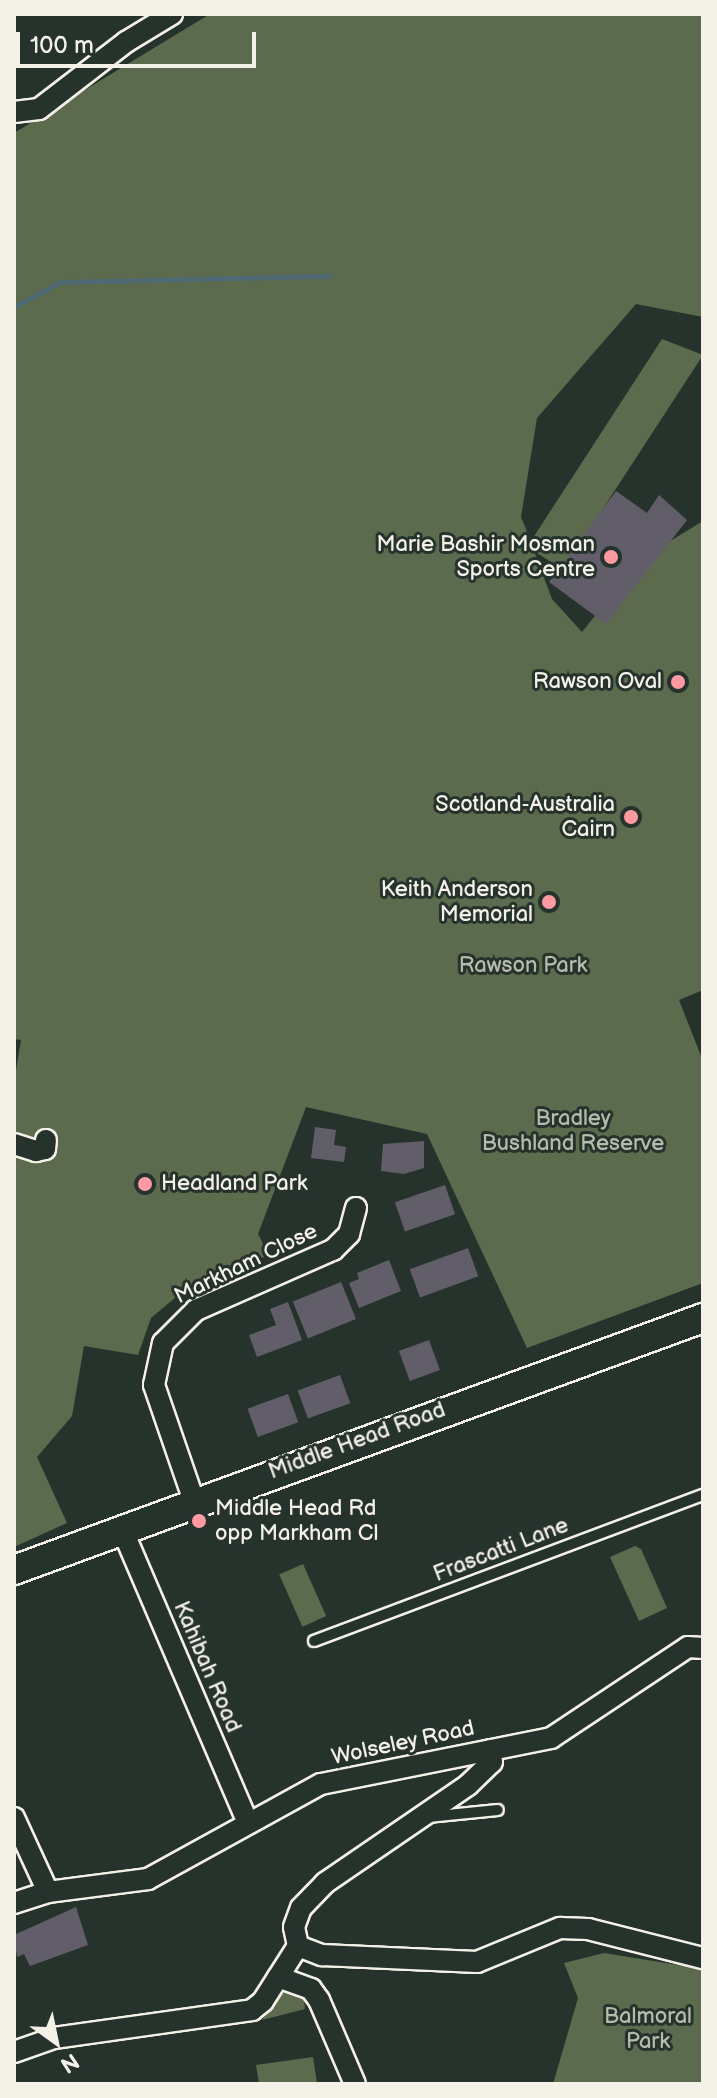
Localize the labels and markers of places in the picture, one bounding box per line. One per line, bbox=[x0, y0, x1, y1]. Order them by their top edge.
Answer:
place label: Marie Bashir Mosman Sports Centre bbox=[376, 531, 595, 582]
marker: Marie Bashir Mosman Sports Centre bbox=[602, 548, 620, 566]
place label: Rawson Oval bbox=[533, 669, 662, 695]
marker: Rawson Oval bbox=[669, 673, 687, 691]
place label: Scotland-Australia Cairn bbox=[435, 791, 615, 842]
marker: Scotland-Australia Cairn bbox=[622, 808, 640, 826]
place label: Keith Anderson Memorial bbox=[381, 876, 533, 928]
marker: Keith Anderson Memorial bbox=[540, 893, 558, 911]
place label: Headland Park bbox=[161, 1171, 307, 1197]
marker: Headland Park bbox=[136, 1175, 154, 1193]
place label: Middle Head Rd opp Markham Cl bbox=[215, 1495, 378, 1546]
marker: Middle Head Rd opp Markham Cl bbox=[190, 1512, 208, 1530]

